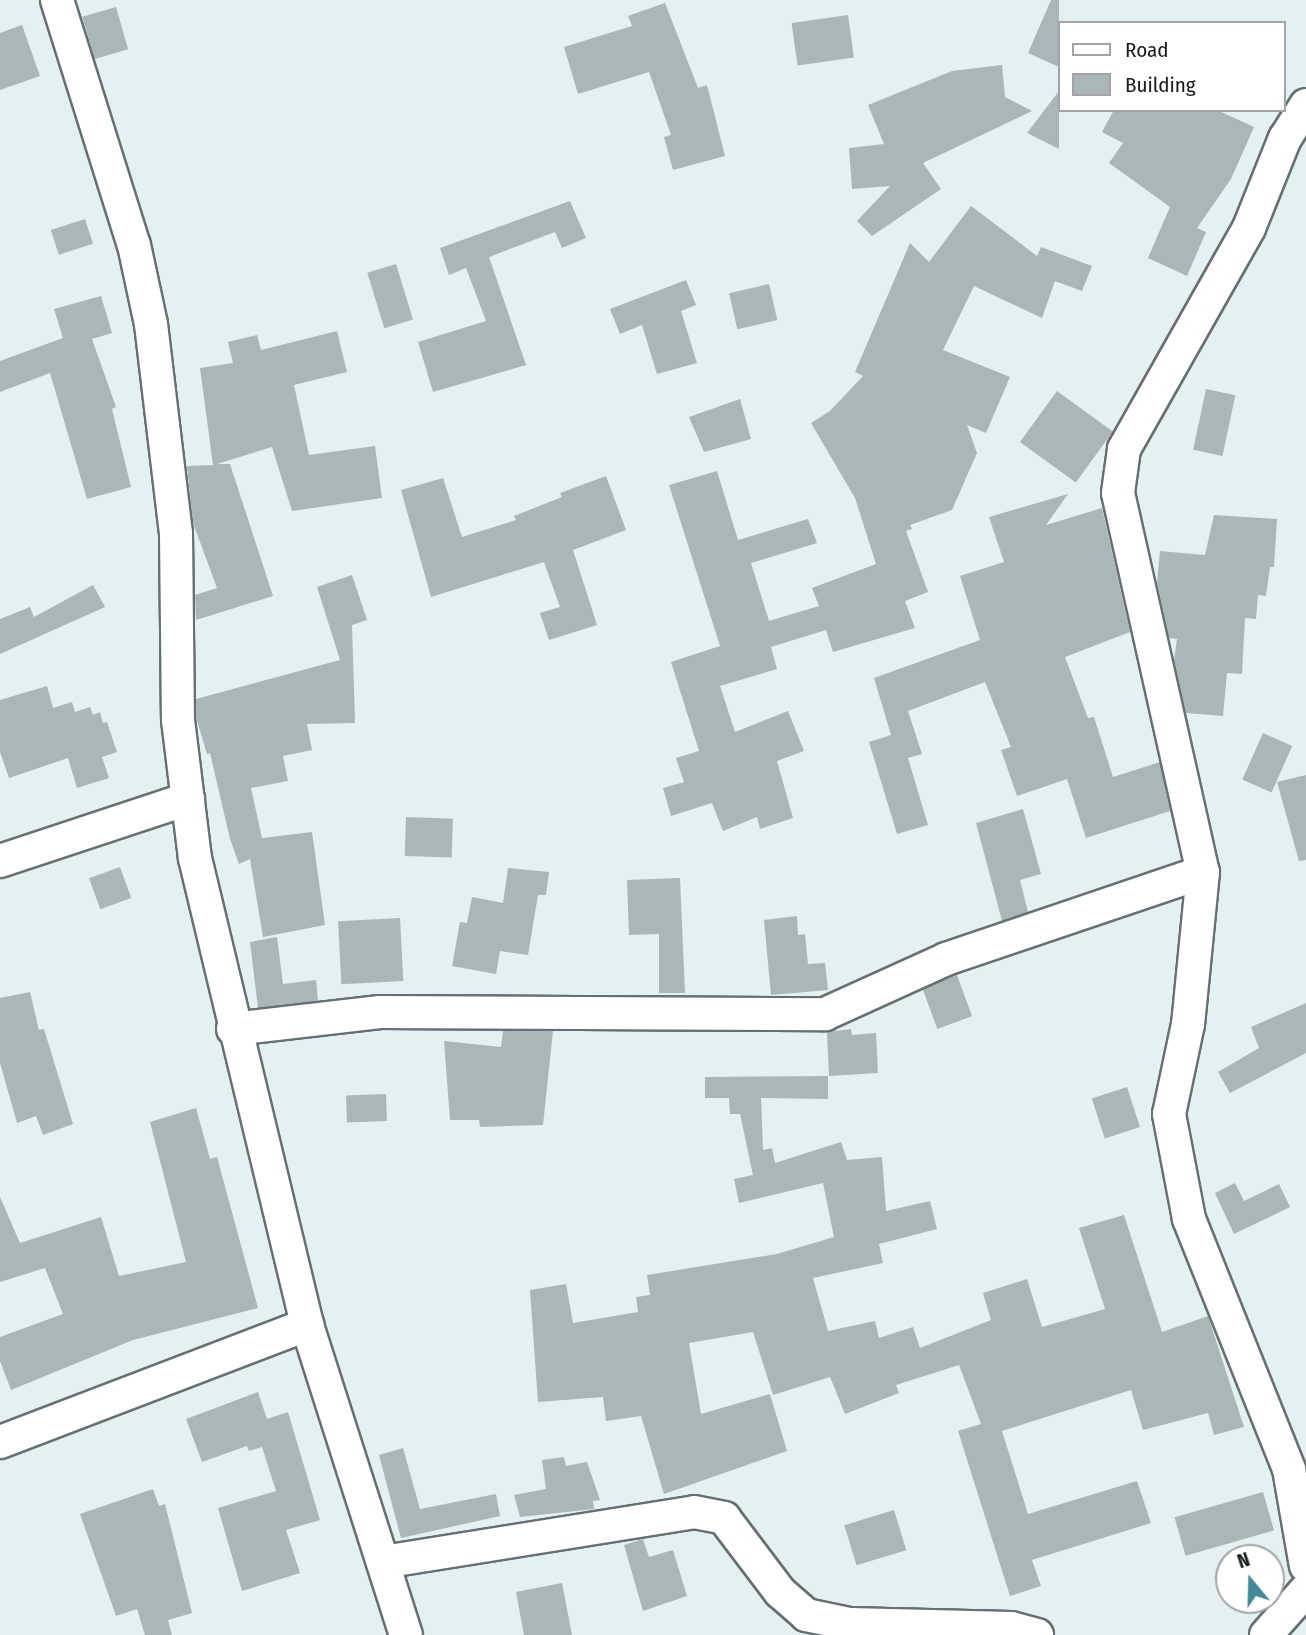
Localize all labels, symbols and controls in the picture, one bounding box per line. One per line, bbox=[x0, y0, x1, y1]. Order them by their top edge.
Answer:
legend bbox=[1058, 21, 1285, 112]
text: Road bbox=[1125, 37, 1169, 63]
text: Building bbox=[1125, 72, 1196, 98]
north arrow bbox=[1215, 1544, 1285, 1614]
text: N bbox=[1235, 1548, 1253, 1573]

